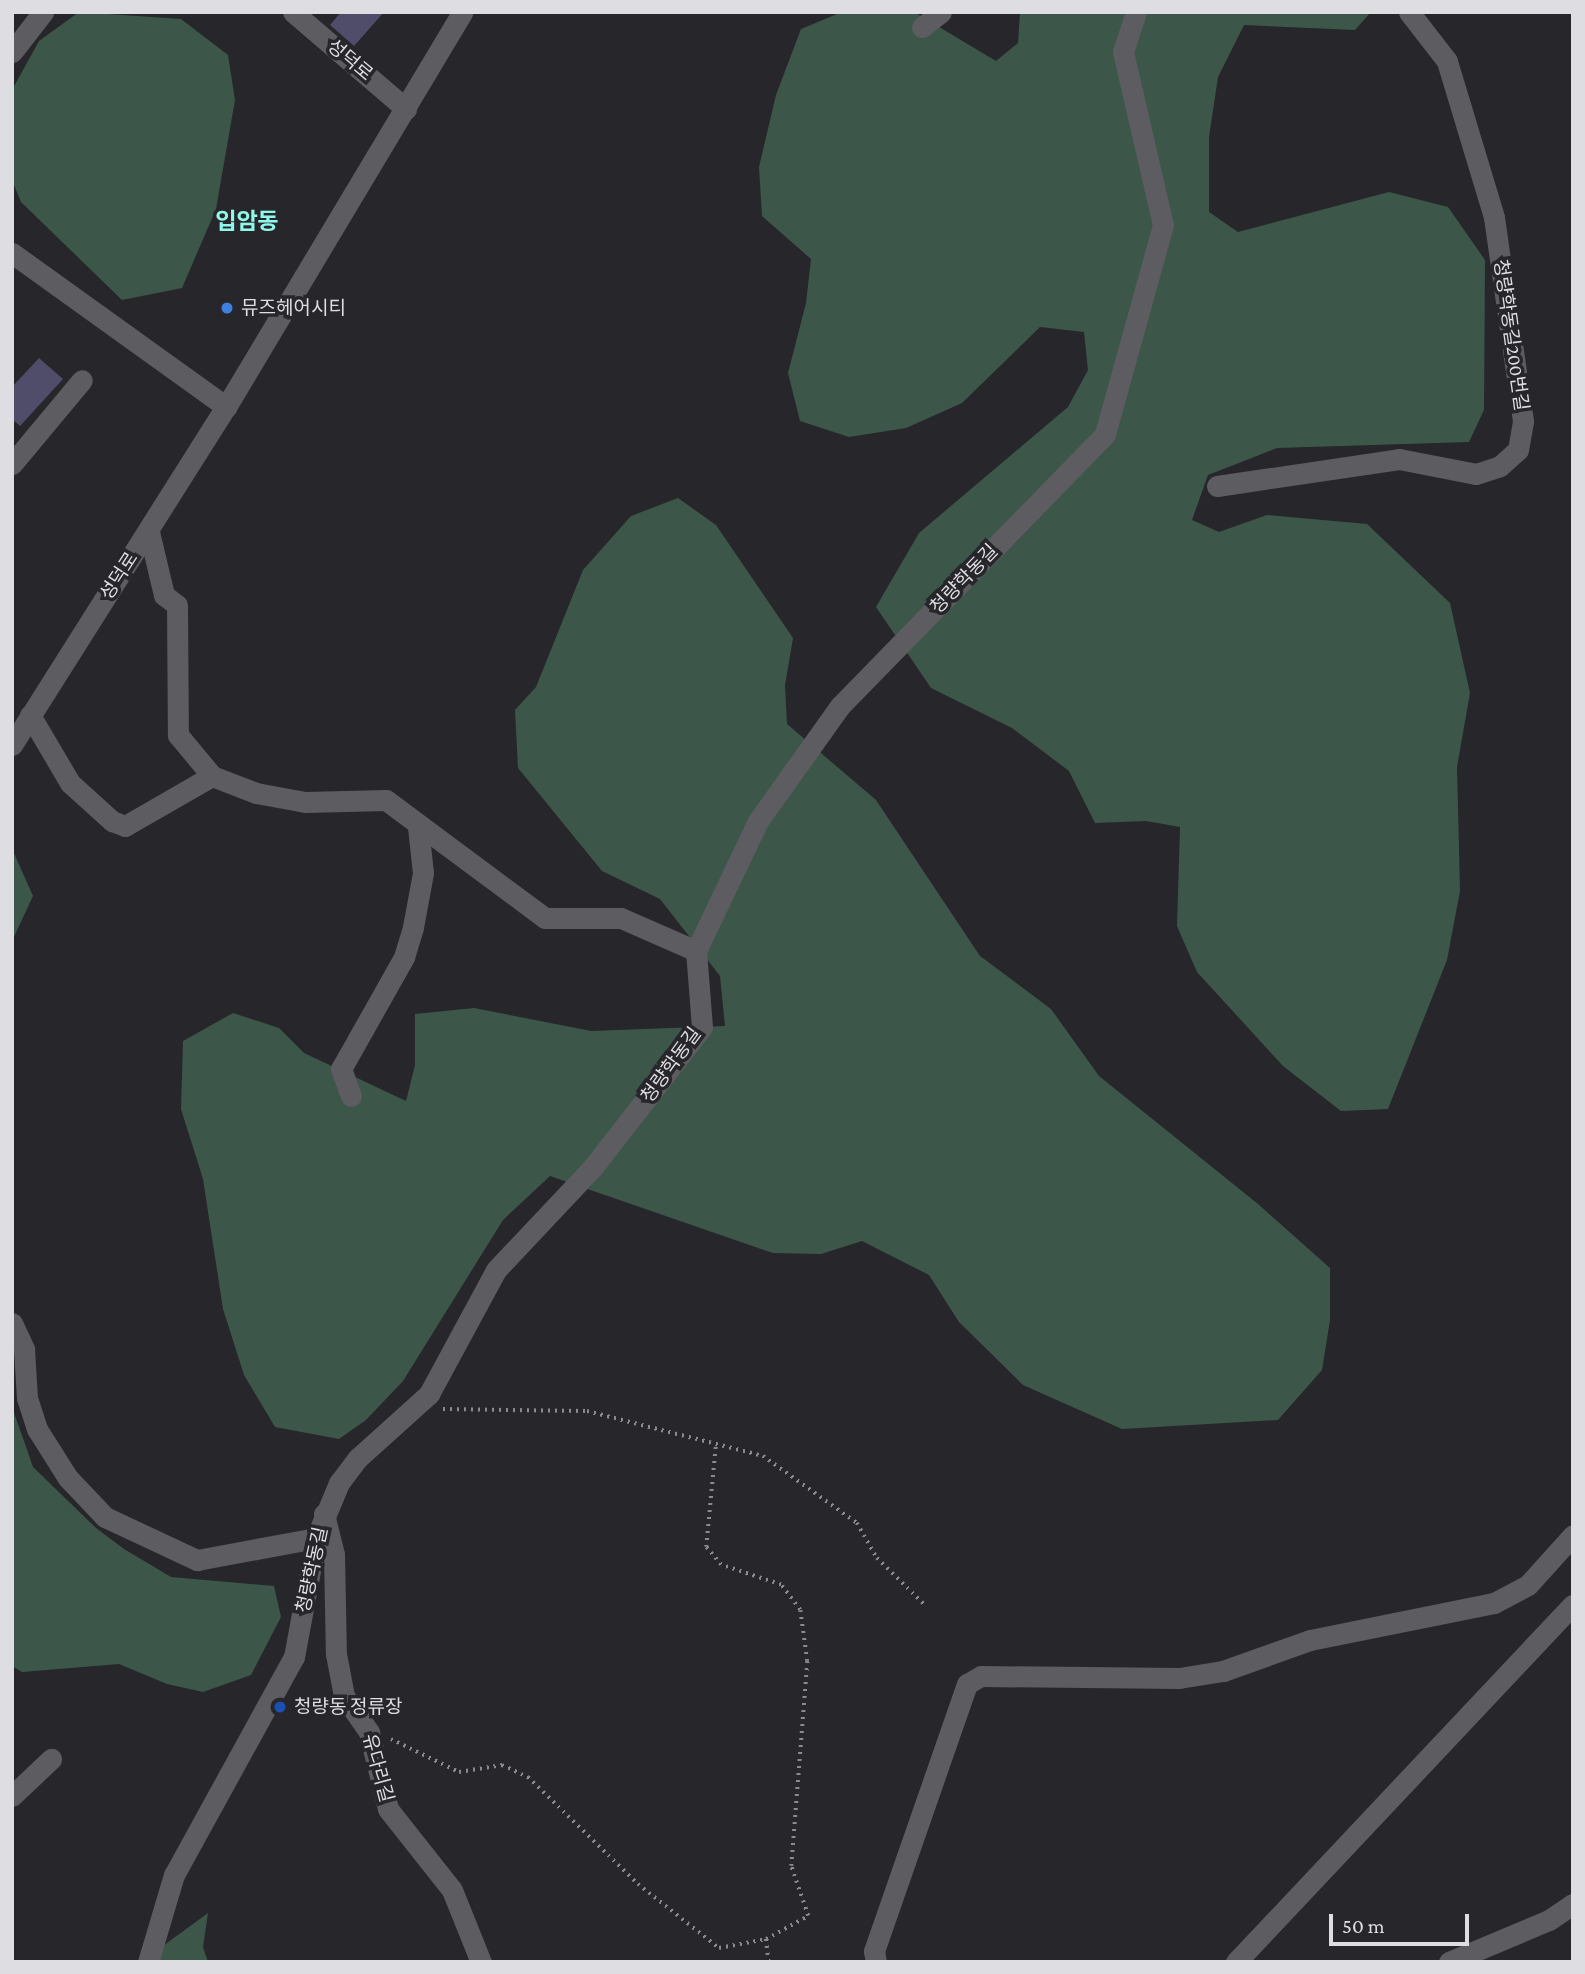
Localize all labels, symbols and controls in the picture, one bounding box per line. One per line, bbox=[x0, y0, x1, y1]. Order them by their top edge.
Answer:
street label: 성덕로 bbox=[323, 34, 377, 86]
district label: 입암동 bbox=[215, 207, 279, 235]
street label: 청량학동길200번길 bbox=[1489, 258, 1533, 412]
place label: 뮤즈헤어시티 bbox=[241, 297, 346, 319]
marker: 뮤즈헤어시티 bbox=[219, 300, 235, 316]
street label: 청량학동길 bbox=[925, 540, 1003, 618]
street label: 성덕로 bbox=[95, 548, 143, 604]
street label: 청량학동길 bbox=[636, 1023, 706, 1107]
street label: 청량학동길 bbox=[292, 1525, 332, 1615]
place label: 청량동 정류장 bbox=[294, 1696, 402, 1718]
marker: 청량동 정류장 bbox=[272, 1699, 288, 1715]
street label: 유다리길 bbox=[358, 1731, 398, 1805]
scale bar bbox=[1333, 1900, 1473, 1944]
text: 50 m bbox=[1342, 1914, 1385, 1938]

